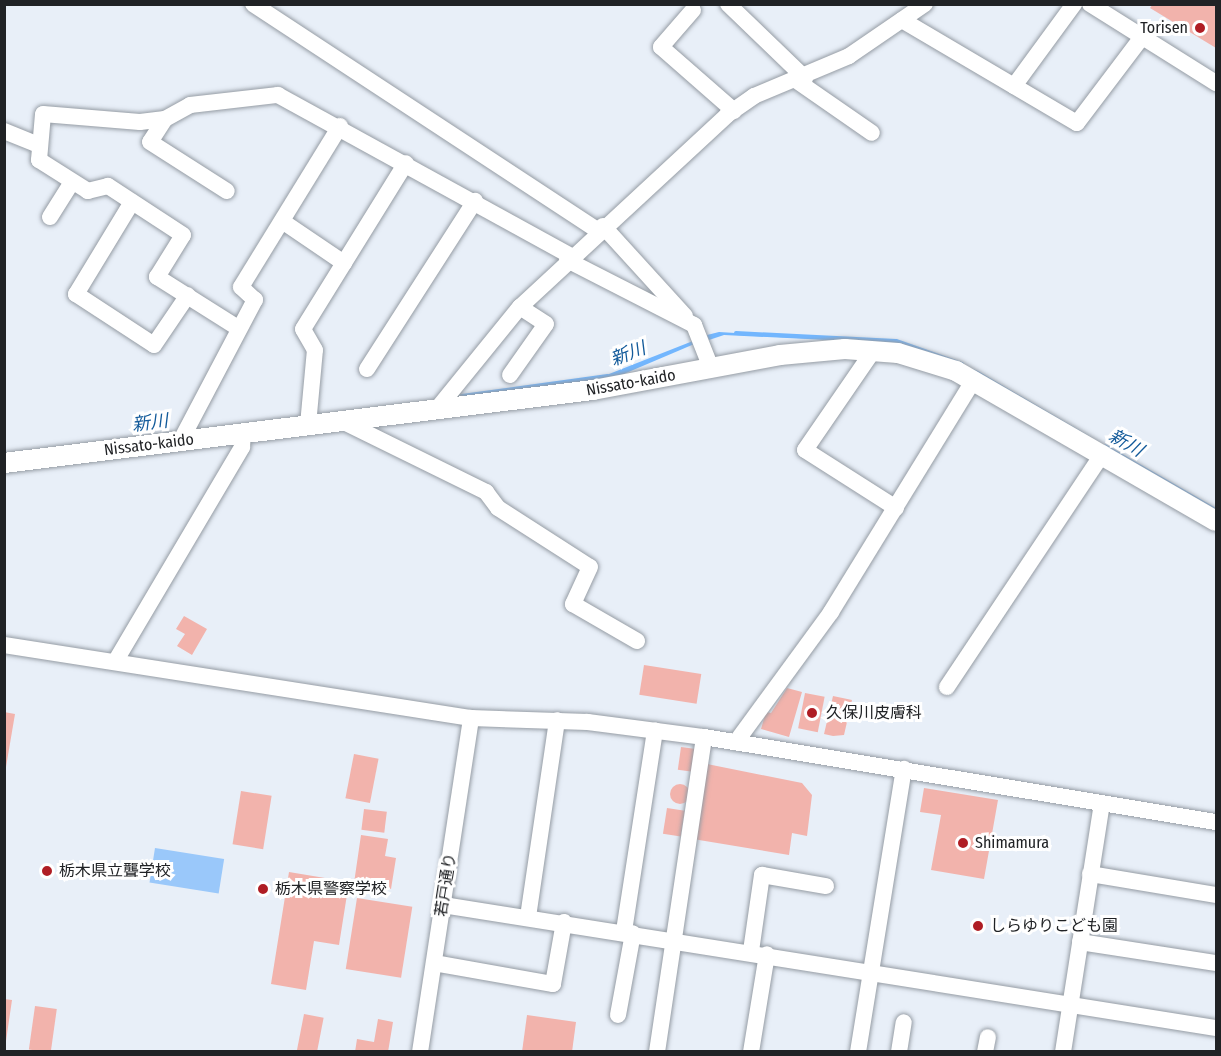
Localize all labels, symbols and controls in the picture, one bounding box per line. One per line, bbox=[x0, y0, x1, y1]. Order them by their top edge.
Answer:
place label: Torisen bbox=[1140, 18, 1188, 38]
marker: Torisen bbox=[1193, 21, 1207, 35]
water label: 新川 bbox=[607, 337, 649, 371]
street label: Nissato-kaido bbox=[585, 366, 677, 400]
water label: 新川 bbox=[131, 410, 169, 436]
water label: 新川 bbox=[1105, 425, 1147, 461]
street label: Nissato-kaido bbox=[103, 430, 195, 460]
place label: 久保川皮膚科 bbox=[826, 703, 922, 723]
marker: 久保川皮膚科 bbox=[803, 704, 821, 722]
place label: Shimamura bbox=[975, 833, 1049, 853]
marker: Shimamura bbox=[956, 836, 970, 850]
street label: 若戸通り bbox=[432, 852, 460, 918]
place label: 栃木県立聾学校 bbox=[59, 861, 171, 881]
marker: 栃木県立聾学校 bbox=[40, 864, 54, 878]
place label: 栃木県警察学校 bbox=[275, 879, 387, 899]
marker: 栃木県警察学校 bbox=[256, 882, 270, 896]
place label: しらゆりこども園 bbox=[990, 916, 1118, 936]
marker: しらゆりこども園 bbox=[971, 919, 985, 933]

